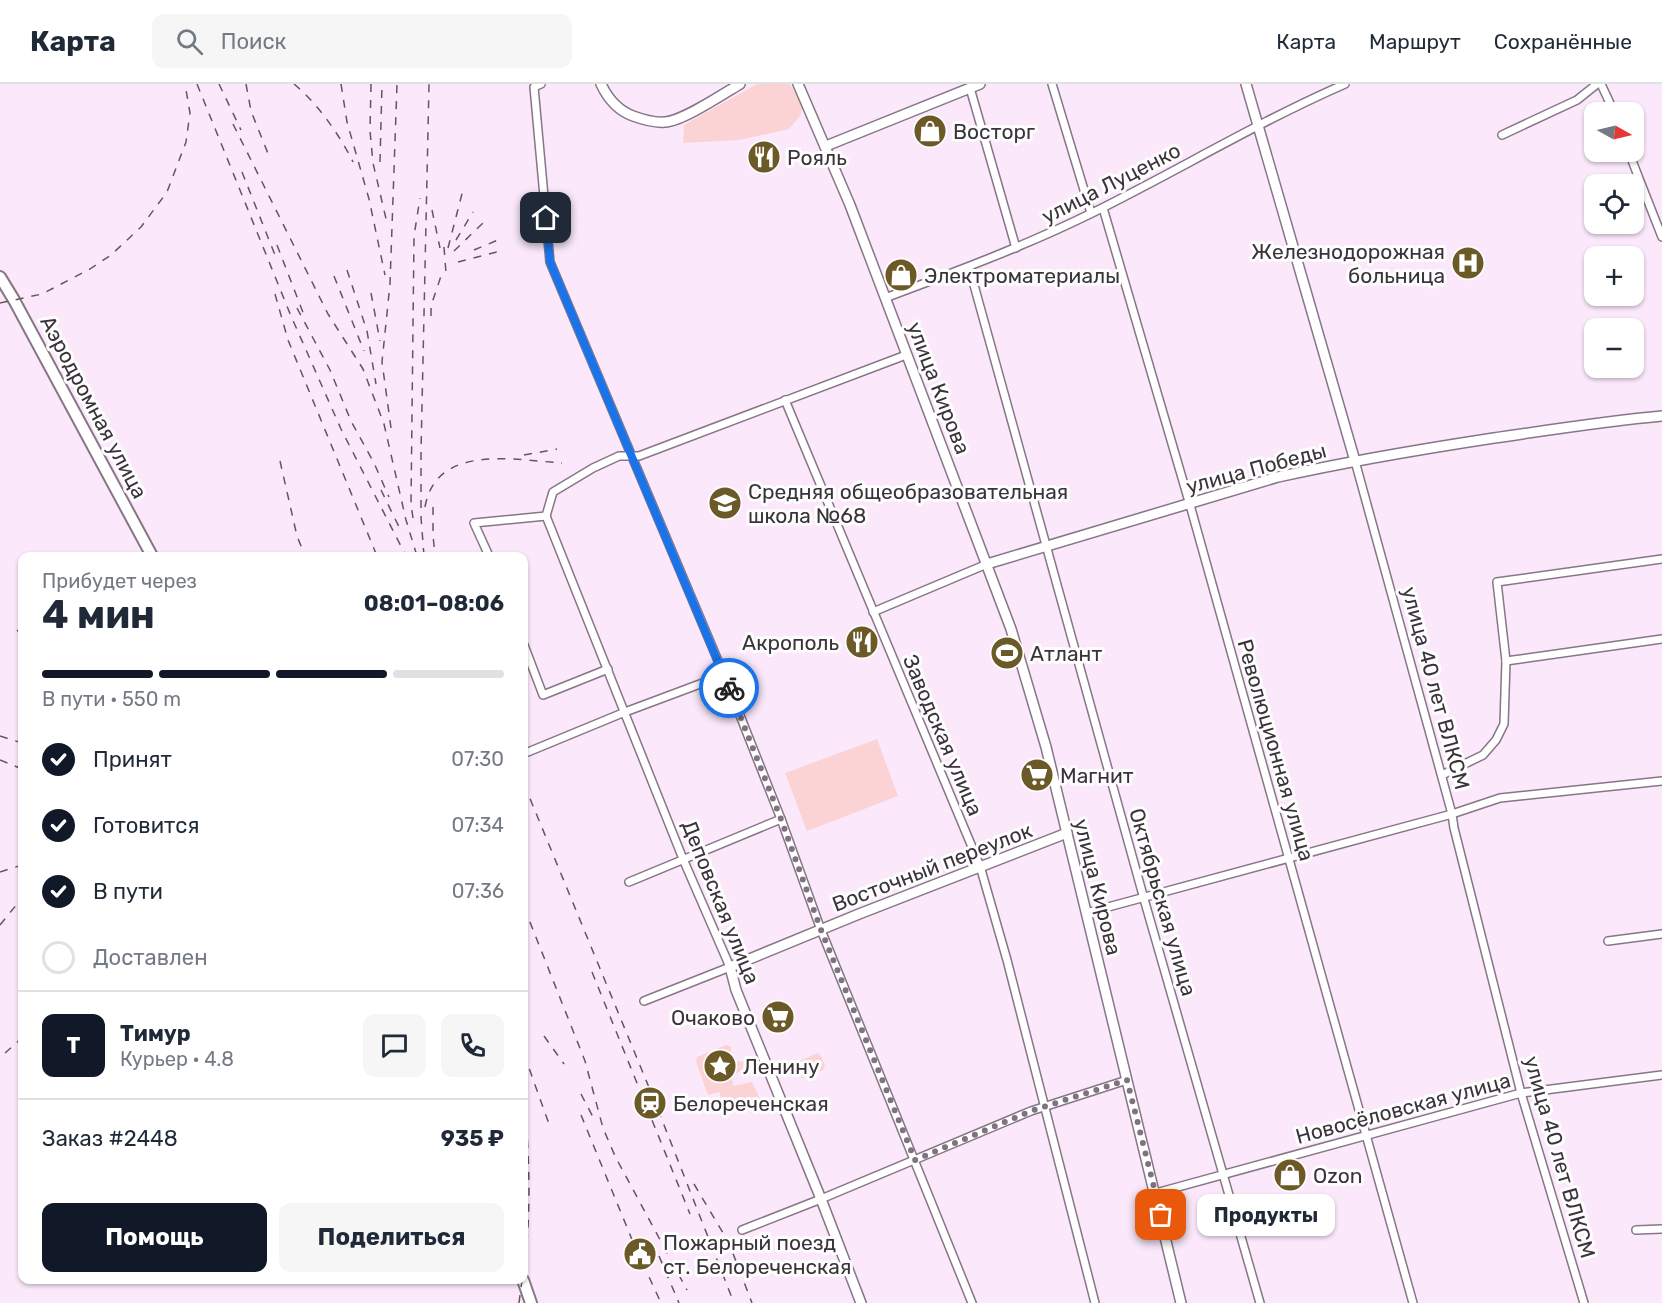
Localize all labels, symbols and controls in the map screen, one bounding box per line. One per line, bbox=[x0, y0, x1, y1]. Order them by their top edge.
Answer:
search box bbox=[152, 14, 572, 68]
text: Карта bbox=[30, 25, 116, 58]
icon: search bbox=[173, 25, 206, 58]
text: Поиск bbox=[221, 28, 286, 55]
text: Карта bbox=[1276, 29, 1336, 54]
text: Маршрут bbox=[1369, 29, 1461, 54]
text: Сохранённые bbox=[1494, 29, 1632, 54]
north arrow bbox=[1584, 102, 1644, 162]
map controls bbox=[1584, 102, 1644, 378]
shop icon: Восторг bbox=[912, 113, 948, 149]
place label: Восторг bbox=[953, 119, 1035, 144]
street label: улица Луценко bbox=[1038, 137, 1184, 229]
restaurant icon: Рояль bbox=[746, 139, 782, 175]
place label: Рояль bbox=[787, 145, 847, 170]
button: locate bbox=[1584, 174, 1644, 234]
pin bbox=[520, 192, 571, 243]
icon: home bbox=[529, 201, 562, 234]
place label: Железнодорожная больница bbox=[1251, 239, 1445, 288]
hospital icon: Железнодорожная больница bbox=[1450, 245, 1486, 281]
button: + bbox=[1584, 246, 1644, 306]
shop icon: Электроматериалы bbox=[883, 257, 919, 293]
place label: Электроматериалы bbox=[924, 263, 1120, 288]
street label: Аэродромная улица bbox=[35, 311, 153, 503]
street label: улица Кирова bbox=[902, 318, 976, 458]
button: − bbox=[1584, 318, 1644, 378]
street label: улица Победы bbox=[1183, 437, 1329, 499]
place label: Средняя общеобразовательная школа №68 bbox=[748, 479, 1068, 528]
school or university icon: Средняя общеобразовательная школа №68 bbox=[707, 485, 743, 521]
text: Прибудет через bbox=[42, 569, 197, 593]
street label: улица 40 лет ВЛКСМ bbox=[1397, 584, 1475, 792]
text: 08:01–08:06 bbox=[364, 590, 504, 617]
text: 4 мин bbox=[42, 592, 155, 638]
restaurant icon: Акрополь bbox=[844, 624, 880, 660]
place label: Акрополь bbox=[742, 630, 839, 655]
sports icon: Атлант bbox=[989, 635, 1025, 671]
street label: Революционная улица bbox=[1232, 636, 1320, 864]
place label: Атлант bbox=[1030, 641, 1102, 666]
street label: Заводская улица bbox=[898, 651, 988, 819]
courier bbox=[699, 658, 759, 718]
icon: bike bbox=[713, 672, 746, 705]
text: В пути · 550 m bbox=[42, 687, 181, 711]
icon: check bbox=[42, 743, 75, 776]
text: Принят bbox=[93, 746, 172, 773]
text: 07:30 bbox=[451, 747, 504, 771]
supermarket icon: Магнит bbox=[1019, 757, 1055, 793]
place label: Магнит bbox=[1060, 763, 1134, 788]
street label: Октябрьская улица bbox=[1124, 805, 1202, 999]
icon: check bbox=[42, 809, 75, 842]
text: Готовится bbox=[93, 812, 199, 839]
text: 07:34 bbox=[451, 813, 504, 837]
street label: улица Кирова bbox=[1069, 816, 1127, 958]
street label: Деповская улица bbox=[677, 817, 765, 987]
street label: Восточный переулок bbox=[829, 817, 1035, 917]
icon: check bbox=[42, 875, 75, 908]
text: В пути bbox=[93, 878, 163, 905]
text: 07:36 bbox=[452, 879, 504, 903]
text: Доставлен bbox=[93, 944, 208, 971]
supermarket icon: Очаково bbox=[760, 999, 796, 1035]
place label: Очаково bbox=[671, 1005, 755, 1030]
button: chat bbox=[363, 1014, 426, 1077]
button: phone bbox=[441, 1014, 504, 1077]
text: Тимур bbox=[120, 1020, 191, 1047]
text: Т bbox=[67, 1032, 80, 1059]
text: Курьер · 4.8 bbox=[120, 1047, 234, 1071]
place icon: Ленину bbox=[702, 1048, 738, 1084]
street label: улица 40 лет ВЛКСМ bbox=[1519, 1053, 1601, 1261]
place label: Ленину bbox=[743, 1054, 819, 1079]
street label: Новосёловская улица bbox=[1293, 1067, 1513, 1149]
station icon: Белореченская bbox=[632, 1085, 668, 1121]
place label: Белореченская bbox=[673, 1091, 829, 1116]
text: Заказ #2448 bbox=[42, 1125, 178, 1152]
text: 935 ₽ bbox=[441, 1125, 504, 1152]
shop icon: Ozon bbox=[1272, 1157, 1308, 1193]
place label: Ozon bbox=[1313, 1163, 1363, 1188]
pin bbox=[1135, 1189, 1186, 1240]
callout: Продукты bbox=[1197, 1194, 1335, 1236]
icon: bag bbox=[1144, 1198, 1177, 1231]
button: Помощь bbox=[42, 1203, 267, 1272]
button: Поделиться bbox=[279, 1203, 504, 1272]
text: Продукты bbox=[1214, 1203, 1318, 1227]
place label: Пожарный поезд ст. Белореченская bbox=[663, 1230, 851, 1279]
public building icon: Пожарный поезд ст. Белореченская bbox=[622, 1236, 658, 1272]

